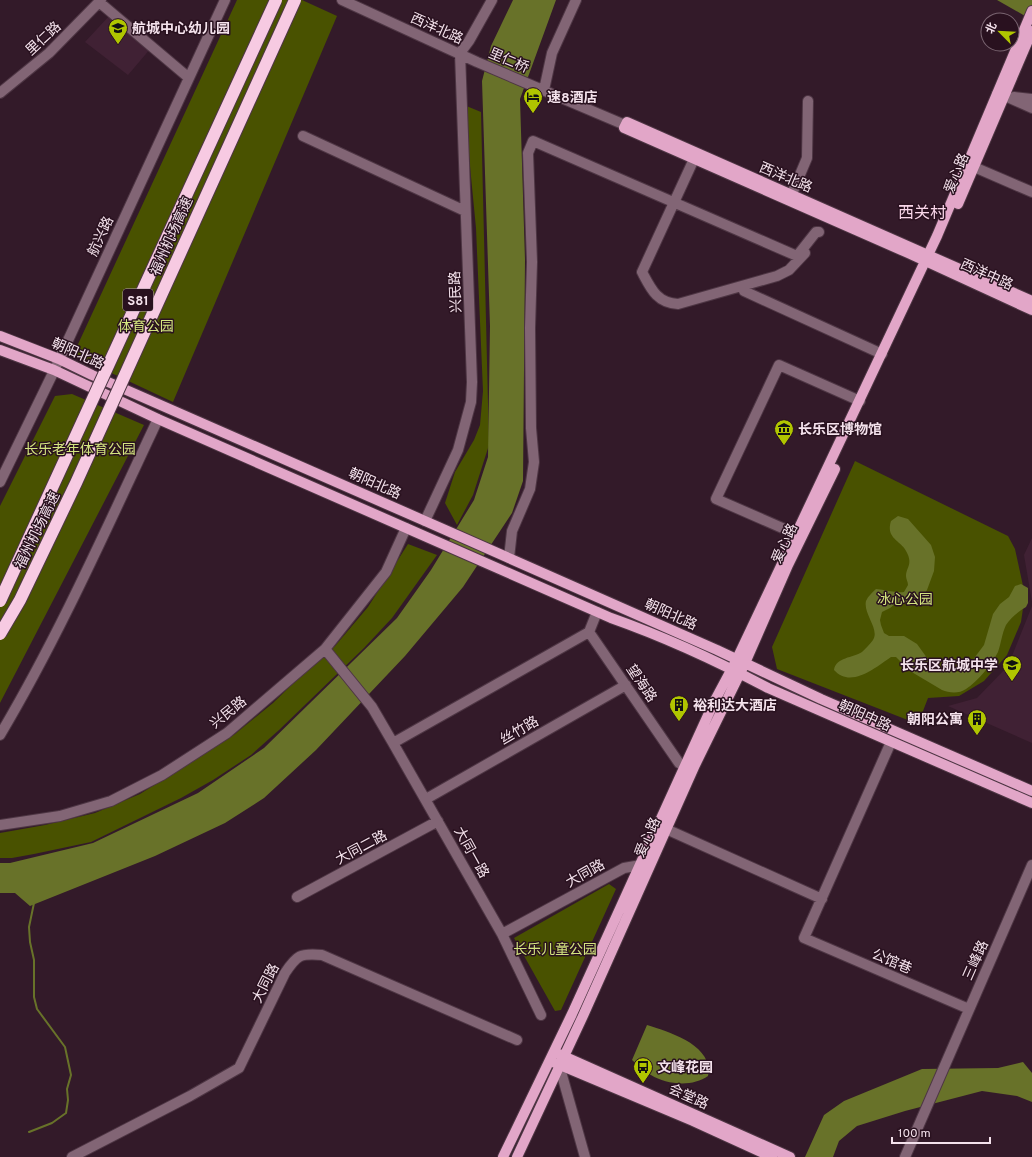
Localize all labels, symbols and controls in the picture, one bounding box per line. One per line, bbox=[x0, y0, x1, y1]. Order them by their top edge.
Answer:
street label: 西洋北路 bbox=[407, 9, 466, 49]
north arrow bbox=[980, 12, 1020, 52]
school or university icon: 航城中心幼儿园 bbox=[107, 17, 129, 45]
street label: 里仁路 bbox=[23, 19, 65, 60]
place label: 航城中心幼儿园 bbox=[132, 20, 230, 38]
text: 北 bbox=[983, 20, 1000, 36]
street label: 里仁桥 bbox=[486, 45, 531, 77]
hotel icon: 速8酒店 bbox=[522, 86, 544, 114]
place label: 速8酒店 bbox=[547, 89, 598, 107]
street label: 爱心路 bbox=[941, 151, 973, 196]
street label: 西洋北路 bbox=[756, 159, 815, 197]
street label: 福州机场高速 bbox=[147, 194, 197, 278]
district label: 西关村 bbox=[898, 204, 946, 224]
street label: 航兴路 bbox=[85, 214, 118, 259]
street label: 西洋中路 bbox=[957, 256, 1015, 295]
street label: 兴民路 bbox=[447, 271, 466, 313]
road number: S81 bbox=[123, 289, 153, 311]
park label: 体育公园 bbox=[118, 319, 174, 336]
street label: 朝阳北路 bbox=[48, 334, 107, 374]
museum icon: 长乐区博物馆 bbox=[773, 418, 795, 446]
place label: 长乐区博物馆 bbox=[798, 421, 882, 439]
park label: 长乐老年体育公园 bbox=[24, 442, 136, 459]
street label: 朝阳北路 bbox=[345, 464, 404, 504]
street label: 福州机场高速 bbox=[11, 489, 64, 572]
street label: 爱心路 bbox=[769, 521, 802, 566]
park label: 冰心公园 bbox=[877, 592, 933, 609]
street label: 朝阳北路 bbox=[641, 595, 700, 635]
school or university icon: 长乐区航城中学 bbox=[1001, 654, 1023, 682]
place label: 长乐区航城中学 bbox=[900, 657, 998, 675]
street label: 望海路 bbox=[622, 662, 660, 706]
street label: 兴民路 bbox=[207, 693, 251, 733]
building icon: 裕利达大酒店 bbox=[668, 694, 690, 722]
place label: 裕利达大酒店 bbox=[693, 697, 777, 715]
street label: 朝阳中路 bbox=[835, 697, 893, 736]
building icon: 朝阳公寓 bbox=[966, 708, 988, 736]
place label: 朝阳公寓 bbox=[907, 711, 963, 729]
street label: 丝竹路 bbox=[497, 713, 542, 749]
street label: 爱心路 bbox=[632, 815, 665, 860]
street label: 大同一路 bbox=[450, 824, 492, 881]
street label: 大同二路 bbox=[333, 828, 390, 869]
street label: 大同路 bbox=[563, 857, 608, 892]
street label: 三峰路 bbox=[959, 938, 993, 983]
park label: 长乐儿童公园 bbox=[513, 941, 597, 959]
street label: 公馆巷 bbox=[869, 946, 914, 978]
street label: 大同路 bbox=[249, 961, 283, 1006]
bus stop icon: 文峰花园 bbox=[632, 1056, 654, 1084]
place label: 文峰花园 bbox=[657, 1059, 713, 1077]
street label: 会堂路 bbox=[666, 1081, 711, 1114]
scale bar bbox=[892, 1119, 990, 1145]
text: 100 m bbox=[898, 1126, 931, 1142]

